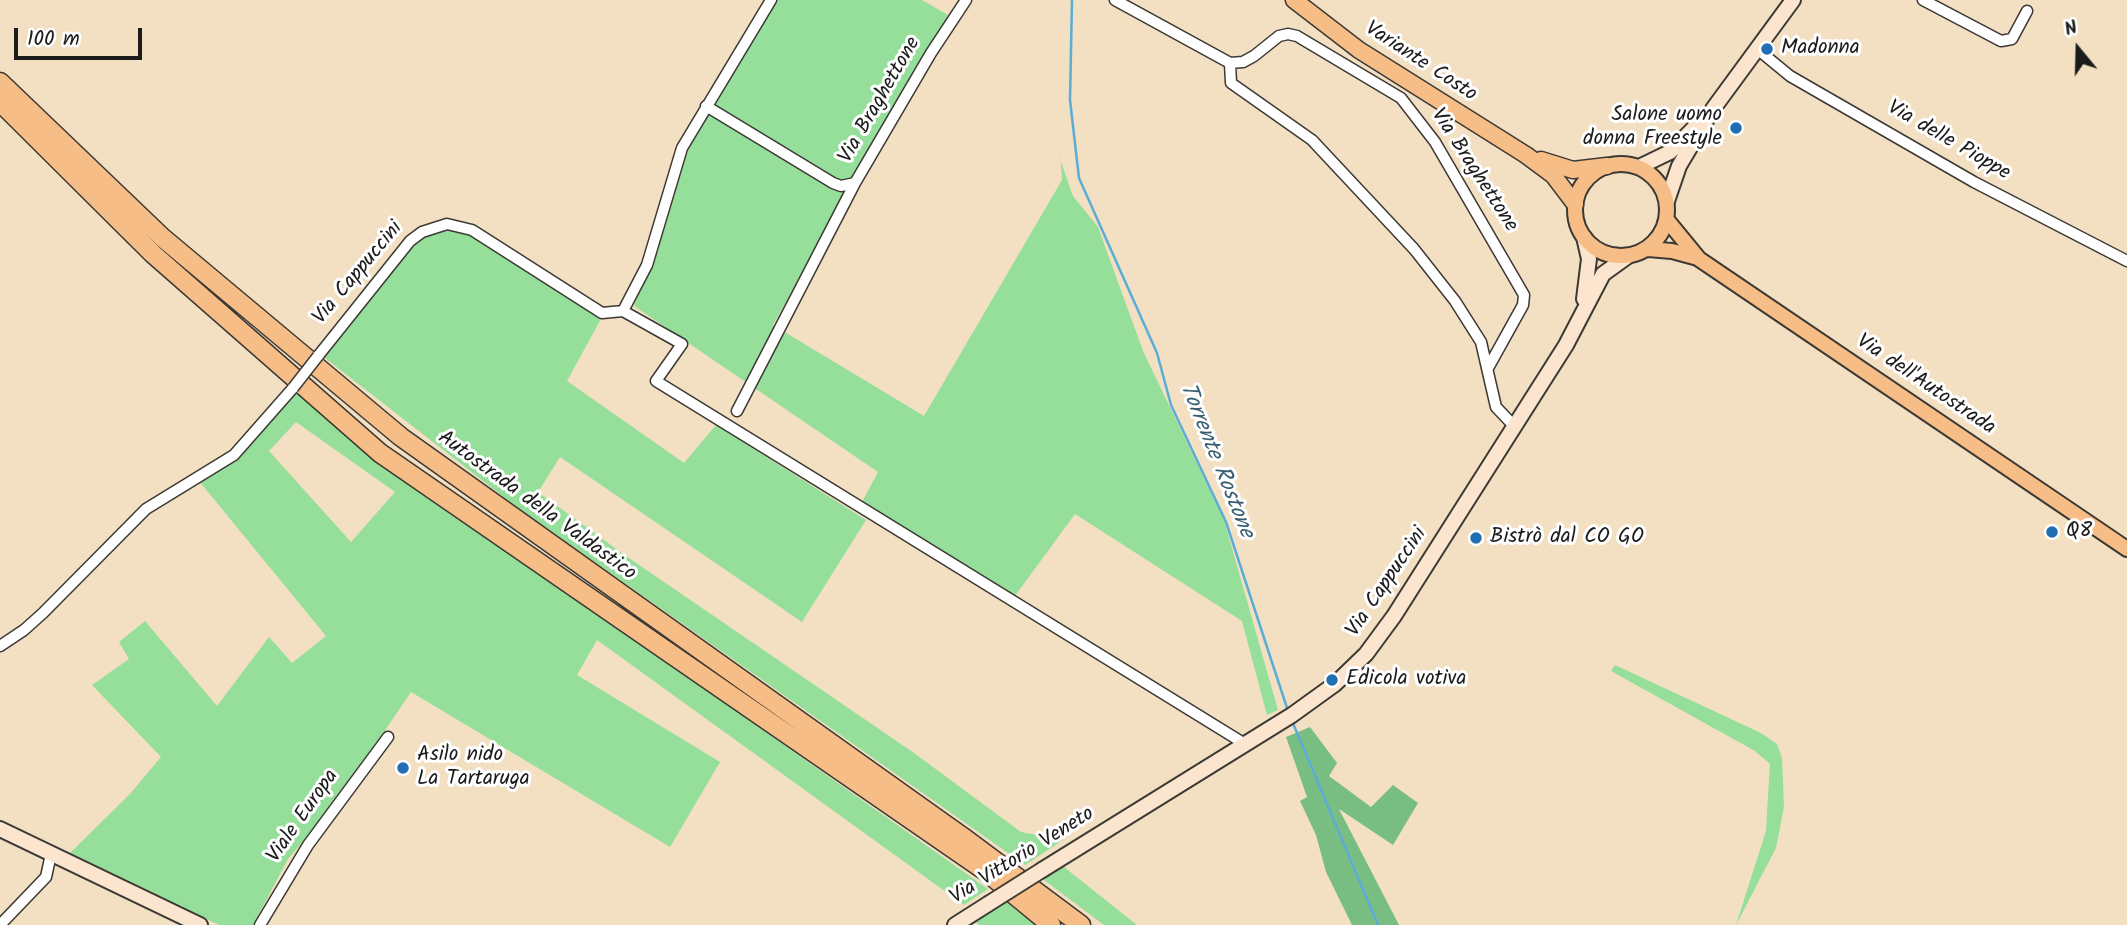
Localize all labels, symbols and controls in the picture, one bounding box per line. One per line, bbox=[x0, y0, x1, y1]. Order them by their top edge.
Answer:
text: N bbox=[2061, 13, 2082, 45]
scale bar bbox=[18, 14, 145, 58]
north arrow bbox=[2043, 14, 2113, 84]
street label: Variante Costo bbox=[1359, 17, 1481, 109]
text: 100 m bbox=[27, 23, 80, 56]
street label: Via Braghettone bbox=[835, 33, 927, 169]
place label: Madonna bbox=[1781, 36, 1860, 62]
marker: Madonna bbox=[1759, 41, 1775, 57]
street label: Via delle Pioppe bbox=[1882, 97, 2014, 187]
place label: Salone uomo donna Freestyle bbox=[1583, 103, 1722, 153]
street label: Via Braghettone bbox=[1424, 105, 1522, 237]
marker: Salone uomo donna Freestyle bbox=[1728, 120, 1744, 136]
street label: Via Cappuccini bbox=[309, 217, 409, 331]
street label: Via dell'Autostrada bbox=[1851, 330, 1999, 442]
water label: Torrente Rostone bbox=[1171, 380, 1259, 542]
street label: Autostrada della Valdastico bbox=[432, 427, 640, 587]
place label: Q8 bbox=[2066, 519, 2092, 545]
street label: Via Cappuccini bbox=[1342, 523, 1434, 643]
marker: Q8 bbox=[2044, 524, 2060, 540]
place label: Bistrò dal CO GO bbox=[1490, 525, 1644, 551]
marker: Bistrò dal CO GO bbox=[1468, 530, 1484, 546]
place label: Edicola votiva bbox=[1346, 667, 1466, 693]
marker: Edicola votiva bbox=[1324, 672, 1340, 688]
place label: Asilo nido La Tartaruga bbox=[417, 743, 530, 793]
marker: Asilo nido La Tartaruga bbox=[395, 760, 411, 776]
street label: Viale Europa bbox=[263, 766, 345, 868]
street label: Via Vittorio Veneto bbox=[946, 803, 1100, 911]

